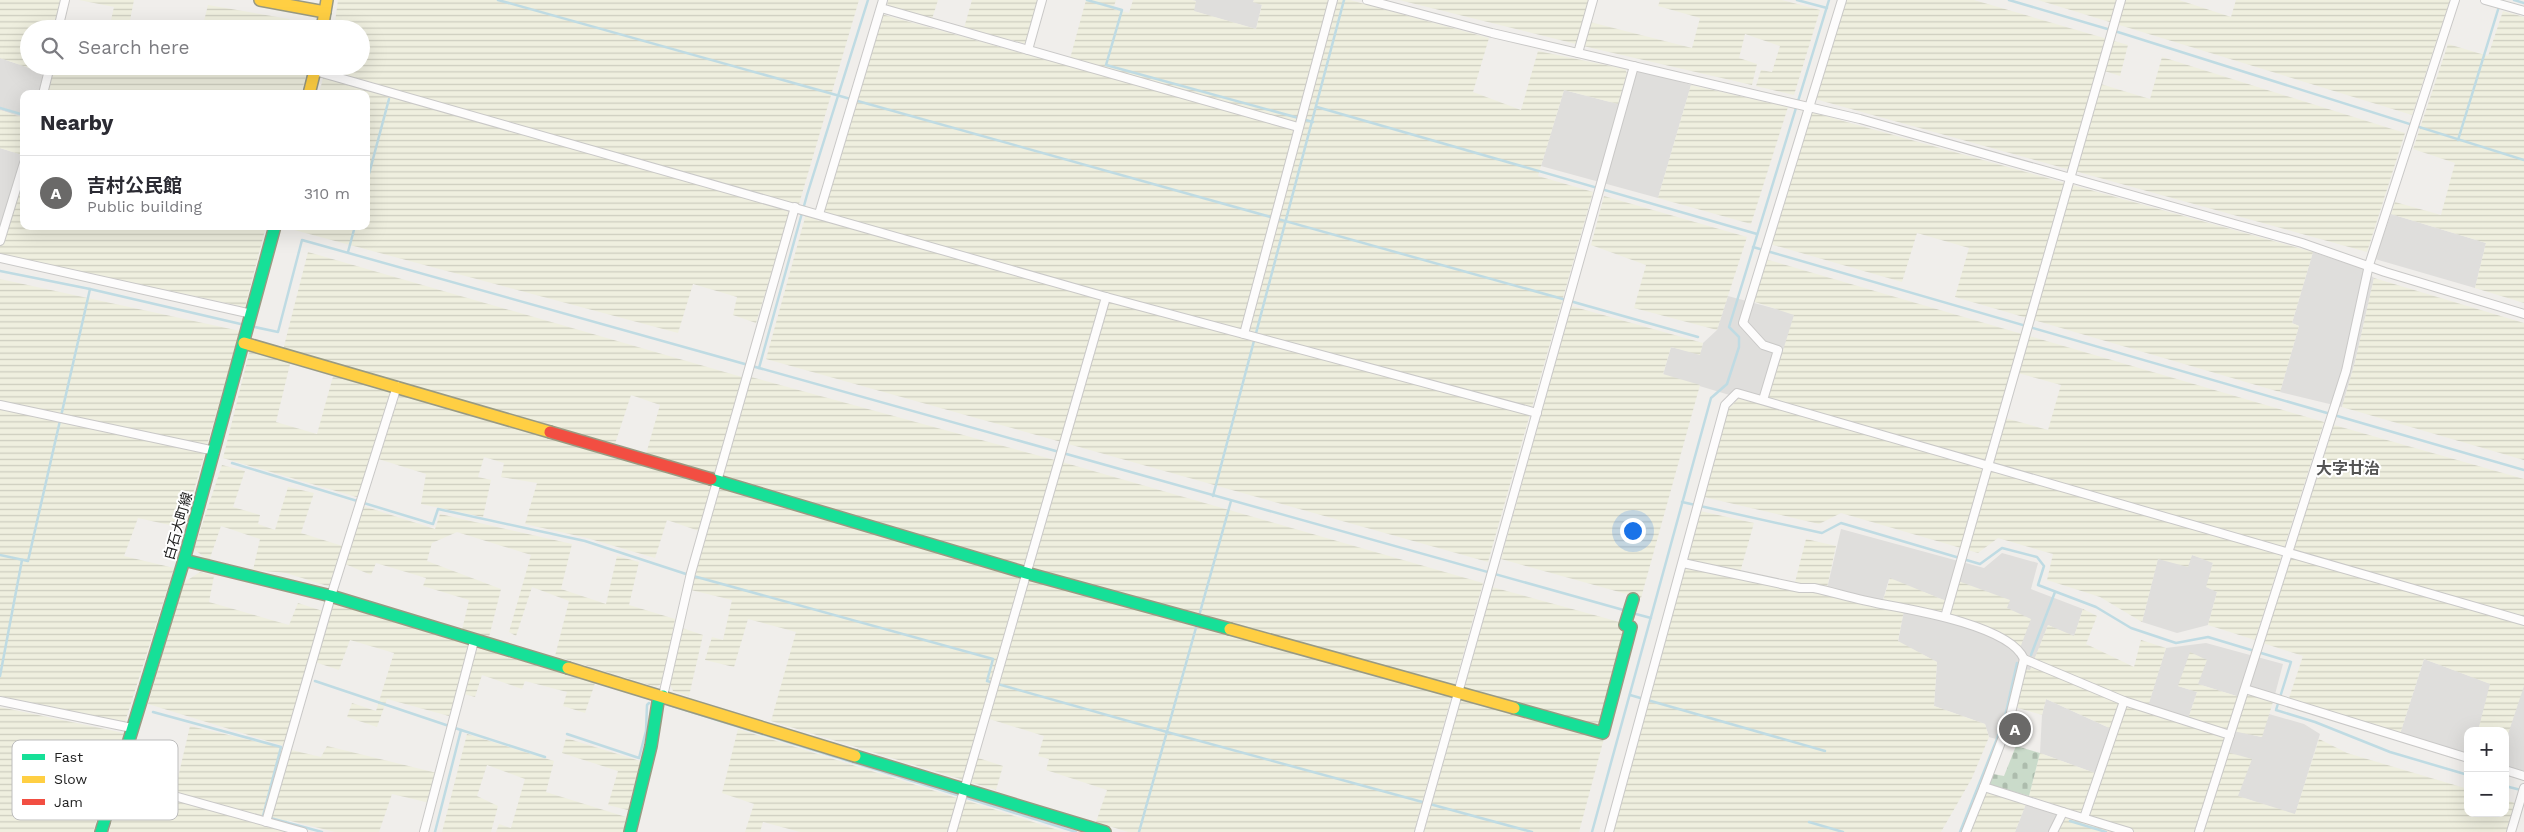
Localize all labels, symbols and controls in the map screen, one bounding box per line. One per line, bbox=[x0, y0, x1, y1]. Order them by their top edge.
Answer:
search box bbox=[20, 20, 370, 75]
icon: search bbox=[38, 34, 66, 62]
text: Search here bbox=[78, 36, 189, 59]
text: Nearby bbox=[40, 110, 113, 135]
text: 吉村公民館 bbox=[87, 174, 182, 197]
text: A bbox=[51, 184, 61, 203]
text: 310 m bbox=[304, 184, 350, 203]
text: Public building bbox=[87, 197, 202, 216]
district label: 大字廿治 bbox=[2316, 459, 2380, 478]
street label: 白石大町線 bbox=[161, 490, 195, 562]
your location bbox=[1620, 518, 1646, 544]
pin: A bbox=[1999, 710, 2031, 748]
map controls bbox=[2464, 727, 2509, 817]
button: + bbox=[2464, 727, 2509, 772]
legend bbox=[12, 740, 178, 820]
text: Fast bbox=[54, 749, 83, 765]
text: Slow bbox=[54, 771, 87, 787]
button: − bbox=[2464, 772, 2509, 817]
text: Jam bbox=[54, 794, 83, 810]

